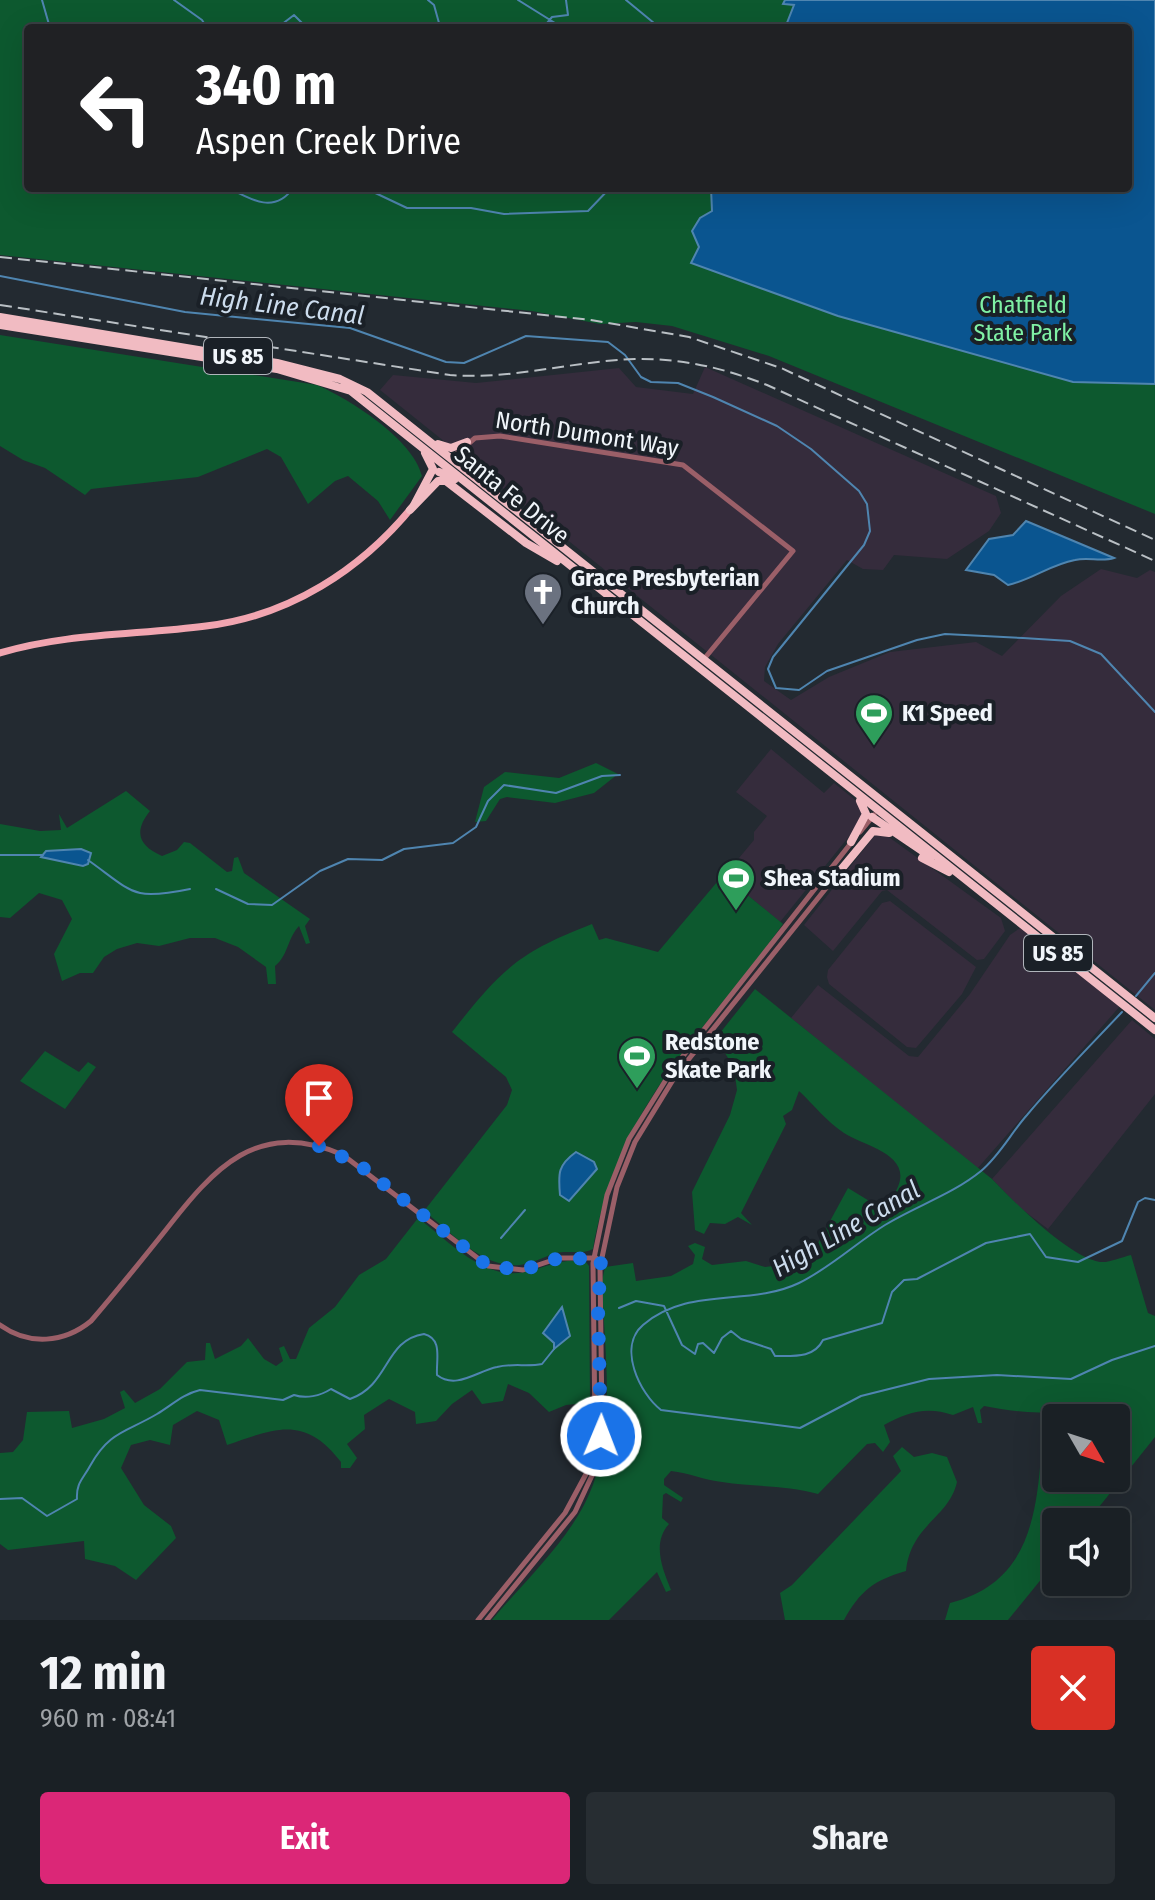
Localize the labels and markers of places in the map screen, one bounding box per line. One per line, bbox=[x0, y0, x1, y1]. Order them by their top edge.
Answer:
place label: Grace Presbyterian Church bbox=[571, 564, 760, 620]
church icon: Grace Presbyterian Church bbox=[522, 571, 564, 626]
sports icon: K1 Speed bbox=[853, 692, 895, 747]
place label: K1 Speed bbox=[902, 699, 993, 727]
sports icon: Shea Stadium bbox=[715, 857, 757, 912]
place label: Shea Stadium bbox=[764, 864, 901, 892]
place label: Redstone Skate Park bbox=[665, 1028, 772, 1084]
sports icon: Redstone Skate Park bbox=[616, 1035, 658, 1090]
pin bbox=[285, 1064, 353, 1146]

